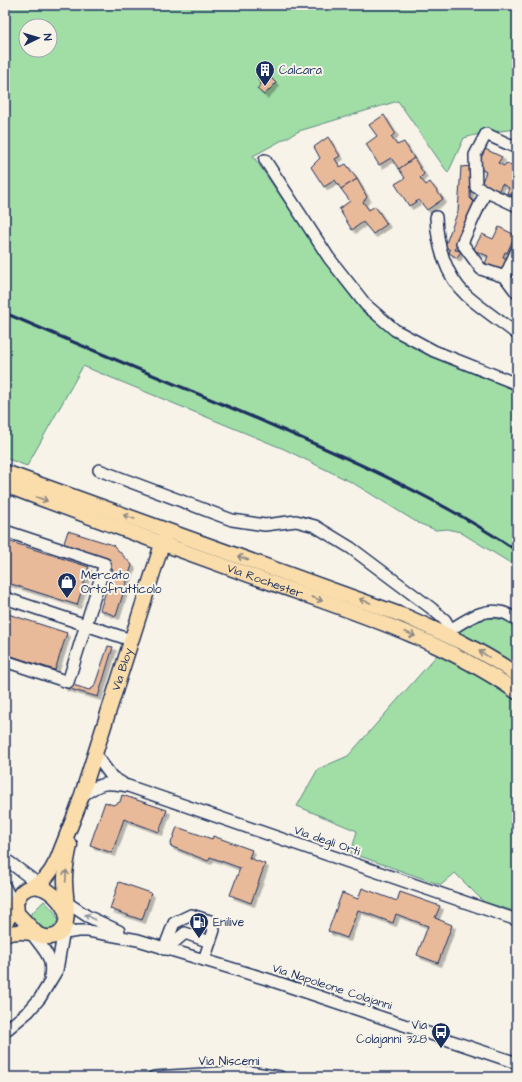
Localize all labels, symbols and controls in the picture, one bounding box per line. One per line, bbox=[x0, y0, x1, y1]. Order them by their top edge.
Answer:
north arrow bbox=[18, 18, 58, 58]
text: N bbox=[40, 33, 55, 41]
building icon: Calcara bbox=[254, 59, 276, 87]
place label: Calcara bbox=[279, 62, 322, 79]
one-way arrow bbox=[35, 496, 48, 503]
one-way arrow bbox=[124, 513, 136, 521]
one-way arrow bbox=[236, 554, 249, 561]
street label: Via Rochester bbox=[225, 559, 306, 602]
place label: Mercato Ortofrutticolo bbox=[81, 567, 162, 598]
shop icon: Mercato Ortofrutticolo bbox=[56, 571, 78, 599]
one-way arrow bbox=[310, 596, 323, 603]
one-way arrow bbox=[360, 597, 372, 605]
one-way arrow bbox=[404, 630, 416, 638]
street label: Via Bloy bbox=[107, 645, 138, 693]
one-way arrow bbox=[479, 650, 490, 658]
street label: Via degli Orti bbox=[291, 822, 363, 861]
one-way arrow bbox=[62, 870, 69, 883]
fuel station icon: Enilive bbox=[188, 911, 210, 939]
one-way arrow bbox=[84, 913, 96, 921]
place label: Enilive bbox=[213, 914, 245, 931]
street label: Via Napoleone Colajanni bbox=[270, 960, 394, 1014]
place label: Via Colajanni 328 bbox=[356, 1017, 427, 1048]
bus stop icon: Via Colajanni 328 bbox=[430, 1021, 452, 1049]
street label: Via Niscemi bbox=[199, 1053, 260, 1070]

